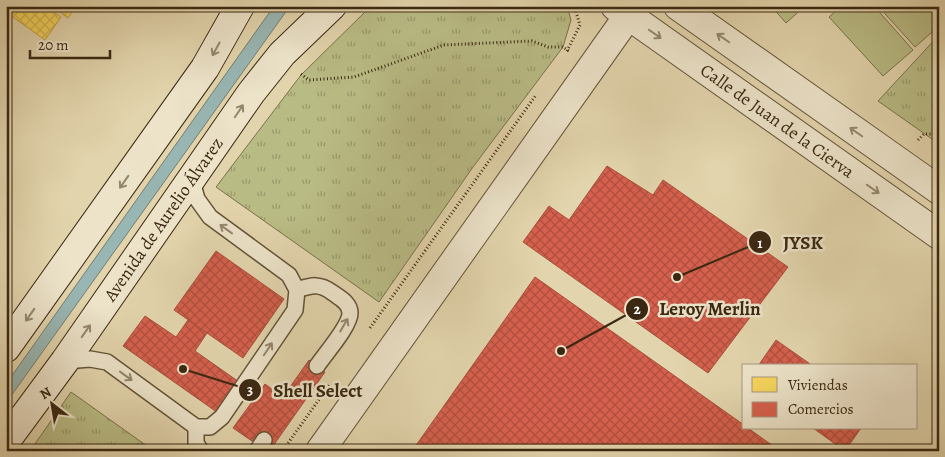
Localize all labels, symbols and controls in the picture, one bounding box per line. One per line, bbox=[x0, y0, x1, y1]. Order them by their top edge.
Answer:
scale bar bbox=[30, 28, 110, 60]
one-way arrow bbox=[647, 29, 661, 39]
one-way arrow bbox=[716, 33, 730, 43]
text: 20 m bbox=[38, 35, 69, 55]
one-way arrow bbox=[211, 41, 221, 55]
street label: Calle de Juan de la Cierva bbox=[696, 58, 860, 184]
one-way arrow bbox=[234, 105, 244, 119]
one-way arrow bbox=[849, 127, 863, 137]
street label: Avenida de Aurelio Álvarez bbox=[98, 133, 229, 307]
one-way arrow bbox=[119, 175, 129, 189]
one-way arrow bbox=[866, 183, 879, 194]
one-way arrow bbox=[219, 224, 233, 234]
callout: JYSK bbox=[748, 225, 833, 259]
text: JYSK bbox=[783, 230, 824, 256]
text: 1 bbox=[757, 233, 763, 253]
callout: Leroy Merlin bbox=[624, 292, 771, 326]
text: Leroy Merlin bbox=[659, 296, 761, 322]
text: 2 bbox=[633, 299, 641, 319]
one-way arrow bbox=[25, 308, 35, 322]
one-way arrow bbox=[340, 319, 350, 333]
one-way arrow bbox=[81, 324, 91, 338]
one-way arrow bbox=[263, 343, 273, 357]
legend bbox=[742, 364, 918, 430]
one-way arrow bbox=[119, 371, 132, 382]
callout: Shell Select bbox=[238, 373, 372, 407]
text: Viviendas bbox=[787, 375, 848, 395]
text: Shell Select bbox=[273, 378, 363, 404]
north arrow bbox=[28, 380, 78, 430]
text: 3 bbox=[247, 380, 253, 400]
text: N bbox=[36, 383, 55, 404]
text: Comercios bbox=[788, 399, 853, 419]

